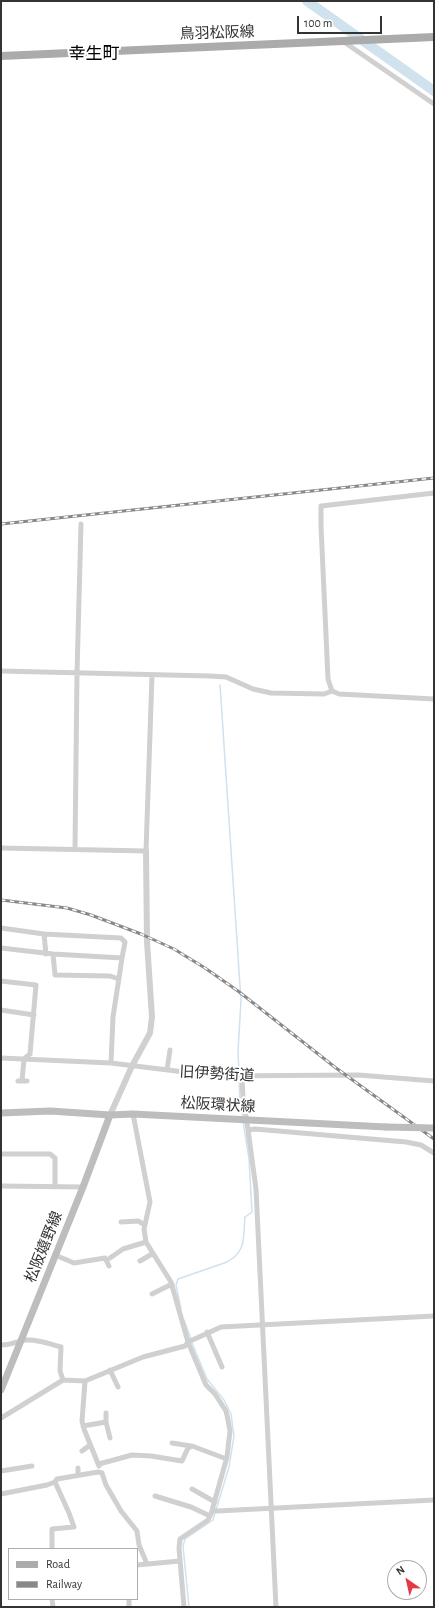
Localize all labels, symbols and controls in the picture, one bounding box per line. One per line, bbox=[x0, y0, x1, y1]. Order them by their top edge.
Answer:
scale bar bbox=[299, 8, 384, 34]
text: 100 m bbox=[304, 17, 332, 29]
street label: 鳥羽松阪線 bbox=[179, 23, 255, 43]
district label: 幸生町 bbox=[69, 44, 119, 64]
street label: 旧伊勢街道 bbox=[179, 1063, 255, 1085]
street label: 松阪環状線 bbox=[180, 1094, 256, 1116]
street label: 松阪嬉野線 bbox=[22, 1209, 66, 1285]
legend bbox=[8, 1548, 138, 1600]
text: Road bbox=[46, 1558, 70, 1570]
north arrow bbox=[387, 1560, 427, 1600]
text: N bbox=[394, 1564, 407, 1577]
text: Railway bbox=[46, 1578, 82, 1590]

